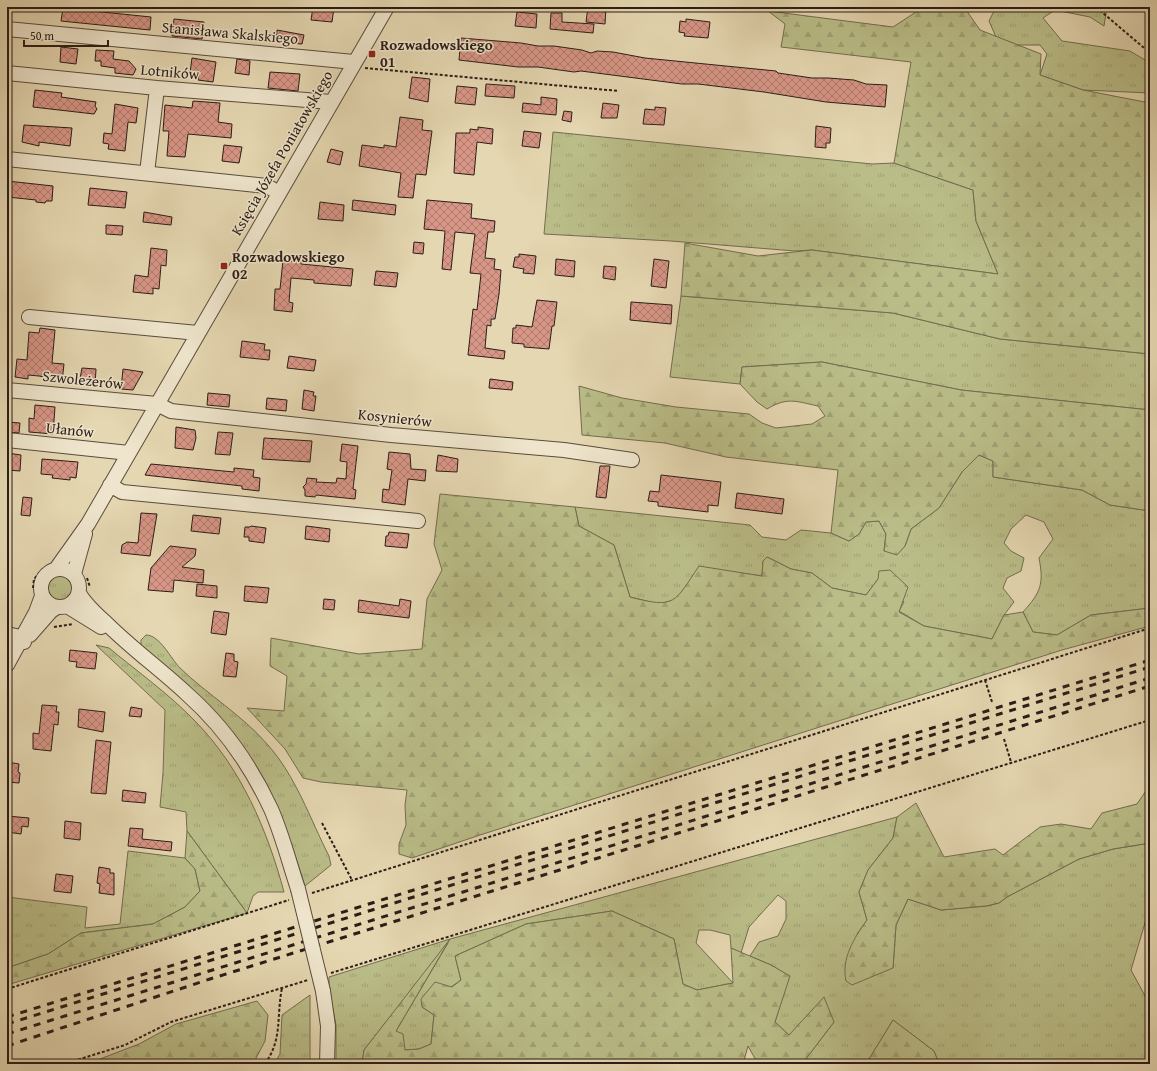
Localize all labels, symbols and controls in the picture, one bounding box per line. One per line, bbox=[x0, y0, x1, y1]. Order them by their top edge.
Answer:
street label: Stanisława Skalskiego bbox=[161, 16, 299, 49]
scale bar bbox=[24, 22, 108, 48]
text: 50 m bbox=[30, 27, 54, 44]
place label: Rozwadowskiego 01 bbox=[380, 34, 493, 72]
marker: Rozwadowskiego 01 bbox=[367, 49, 377, 59]
street label: Lotników bbox=[140, 58, 201, 85]
street label: Księcia Józefa Poniatowskiego bbox=[226, 66, 338, 239]
place label: Rozwadowskiego 02 bbox=[232, 246, 345, 284]
marker: Rozwadowskiego 02 bbox=[219, 261, 229, 271]
street label: Szwoleżerów bbox=[42, 365, 125, 394]
street label: Kosynierów bbox=[357, 403, 433, 432]
street label: Ułanów bbox=[45, 417, 95, 442]

